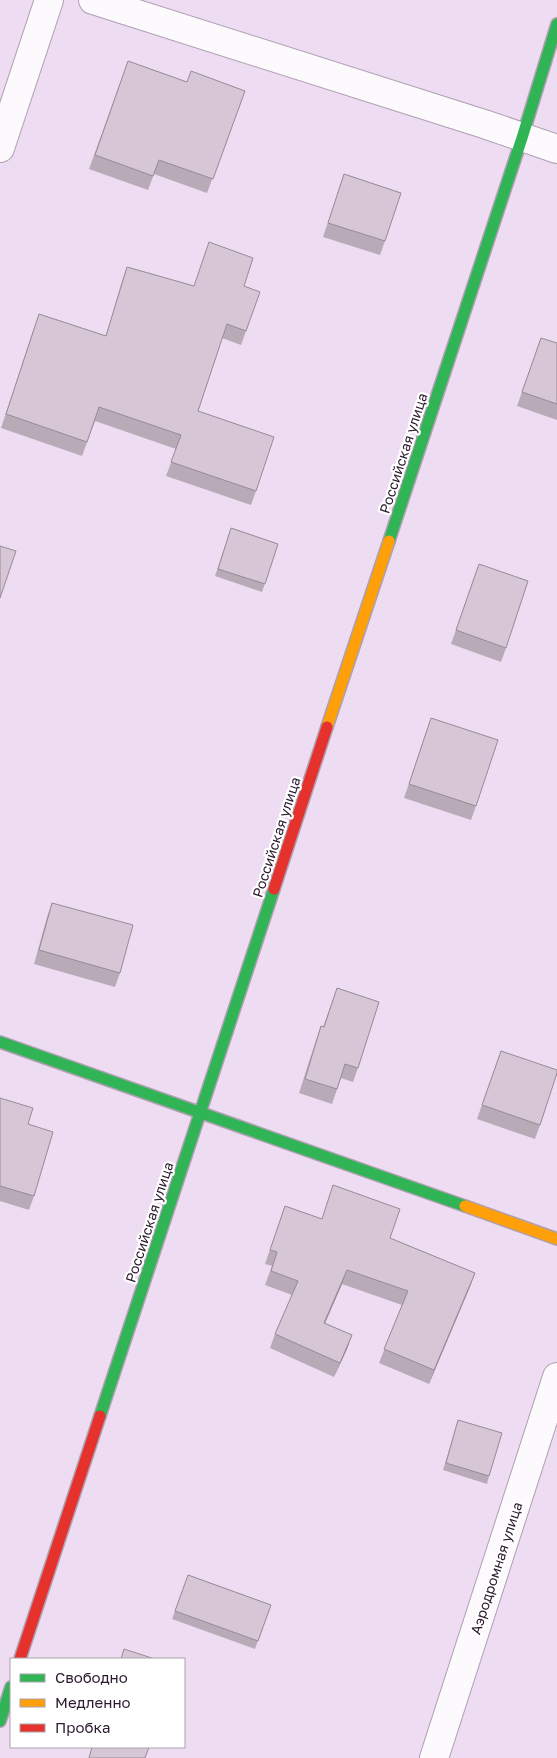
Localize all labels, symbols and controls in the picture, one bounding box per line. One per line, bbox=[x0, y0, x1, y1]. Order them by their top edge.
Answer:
street label: Российская улица bbox=[375, 391, 431, 515]
street label: Российская улица bbox=[248, 775, 304, 899]
street label: Российская улица bbox=[121, 1160, 177, 1284]
street label: Аэродромная улица bbox=[467, 1500, 525, 1636]
legend bbox=[10, 1658, 185, 1748]
text: Свободно bbox=[55, 1668, 128, 1686]
text: Медленно bbox=[55, 1693, 131, 1711]
text: Пробка bbox=[55, 1718, 110, 1736]

